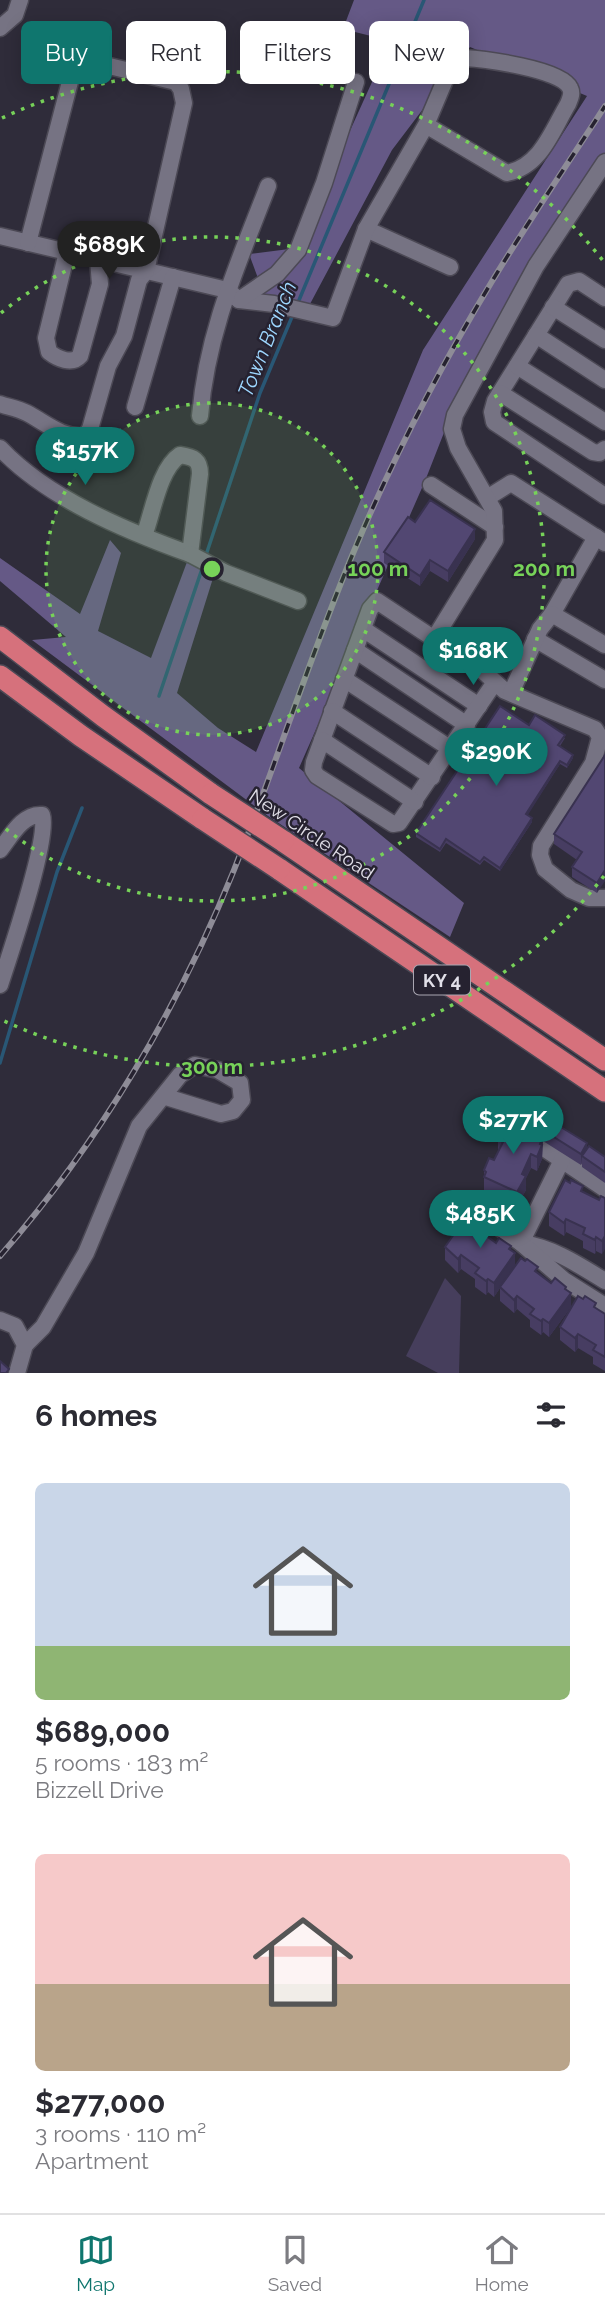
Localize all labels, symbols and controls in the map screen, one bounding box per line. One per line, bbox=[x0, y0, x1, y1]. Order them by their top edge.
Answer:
chip: Buy bbox=[21, 21, 112, 84]
chip: Rent bbox=[126, 21, 226, 84]
chip: Filters bbox=[240, 21, 355, 84]
chip: New bbox=[369, 21, 469, 84]
pin: $689K bbox=[60, 222, 158, 281]
text: $689K bbox=[73, 230, 145, 257]
water label: Town Branch bbox=[233, 278, 301, 400]
pin: $157K bbox=[36, 428, 134, 487]
text: $157K bbox=[52, 436, 118, 463]
text: 100 m bbox=[348, 556, 408, 581]
text: 200 m bbox=[513, 556, 575, 581]
centre of rings bbox=[200, 557, 224, 581]
pin: $168K bbox=[424, 628, 522, 687]
text: $168K bbox=[438, 636, 508, 663]
pin: $290K bbox=[447, 728, 545, 788]
text: $290K bbox=[461, 737, 531, 764]
street label: New Circle Road bbox=[245, 784, 379, 884]
road number: KY 4 bbox=[414, 965, 470, 995]
text: 300 m bbox=[181, 1054, 243, 1079]
pin: $277K bbox=[464, 1096, 562, 1156]
text: $277K bbox=[479, 1105, 547, 1132]
pin: $485K bbox=[431, 1190, 529, 1250]
text: $485K bbox=[445, 1199, 515, 1226]
icon: filters bbox=[532, 1396, 570, 1434]
text: 6 homes bbox=[35, 1398, 157, 1433]
icon: home bbox=[240, 1528, 366, 1654]
text: $689,000 bbox=[35, 1714, 170, 1749]
text: 5 rooms · 183 m² bbox=[35, 1749, 209, 1776]
text: Bizzell Drive bbox=[35, 1776, 164, 1803]
icon: home bbox=[240, 1899, 366, 2025]
text: $277,000 bbox=[35, 2085, 165, 2120]
text: 3 rooms · 110 m² bbox=[35, 2120, 206, 2147]
text: Apartment bbox=[35, 2147, 149, 2174]
tab: Map bbox=[76, 2231, 115, 2295]
tab: Saved bbox=[268, 2231, 322, 2295]
tab: Home bbox=[475, 2231, 529, 2295]

